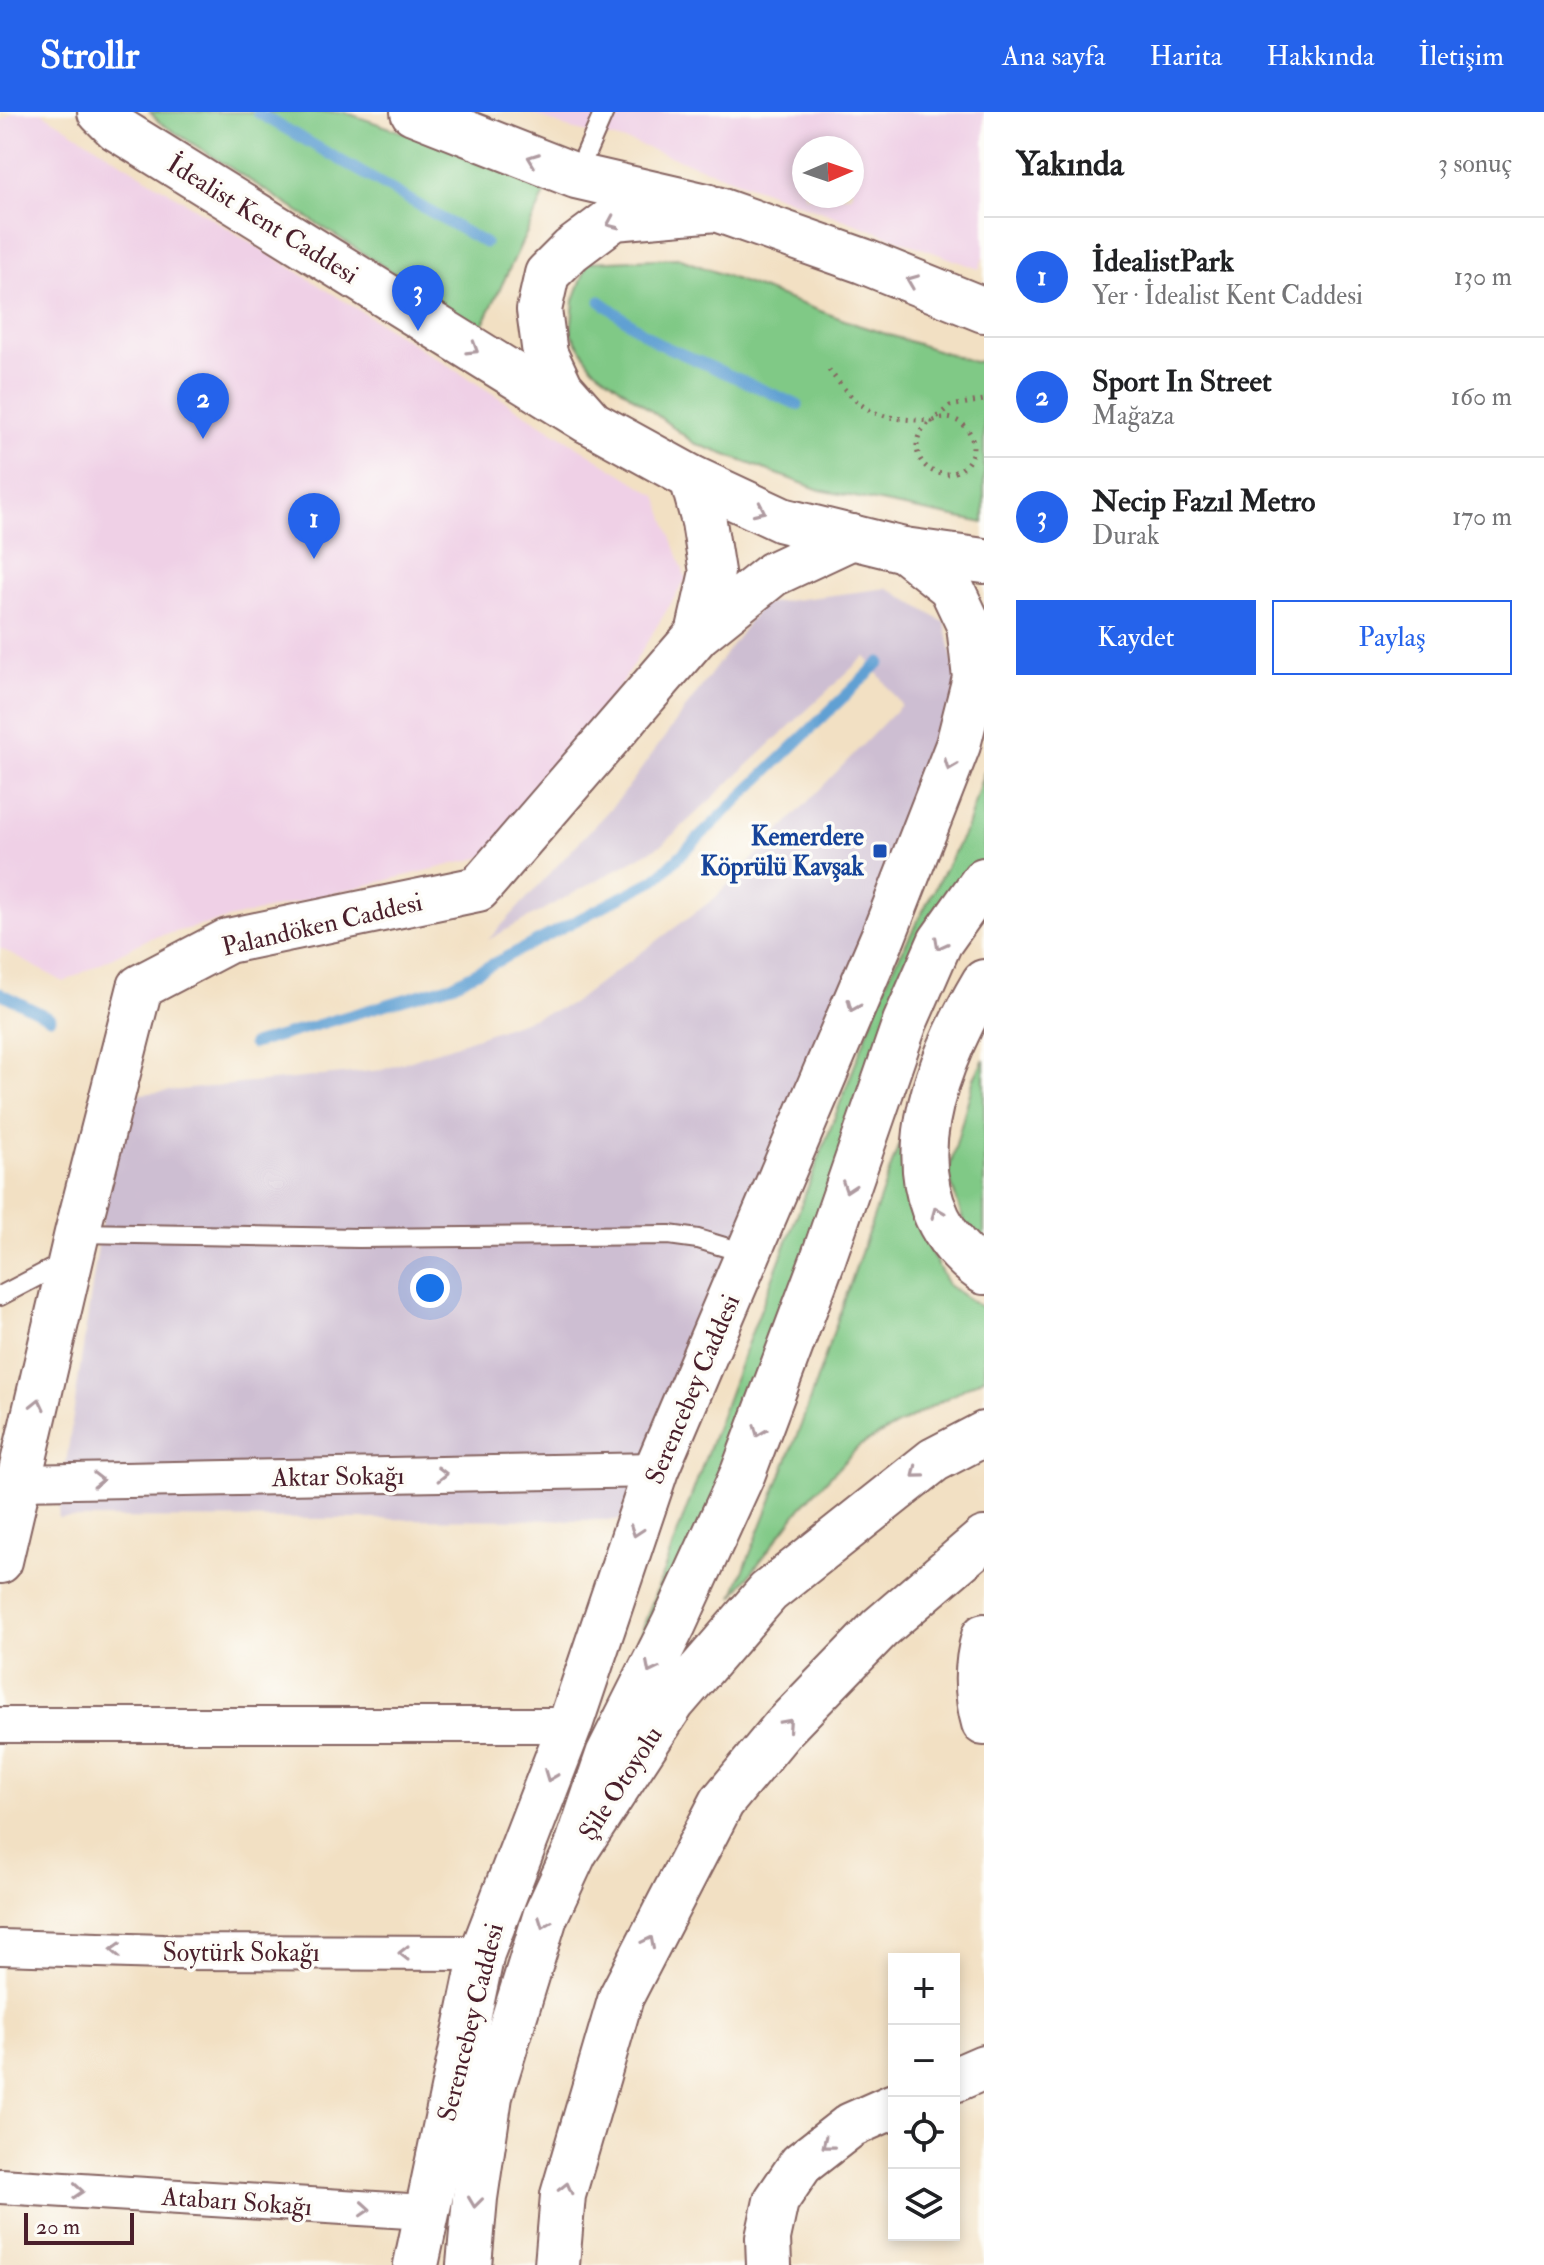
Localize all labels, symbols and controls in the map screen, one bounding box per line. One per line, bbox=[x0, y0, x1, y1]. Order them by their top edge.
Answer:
text: Strollr bbox=[40, 32, 139, 80]
text: Ana sayfa bbox=[1002, 39, 1105, 74]
text: Harita bbox=[1149, 39, 1222, 74]
text: Hakkında bbox=[1266, 39, 1375, 74]
text: İletişim bbox=[1419, 39, 1504, 74]
north arrow bbox=[792, 136, 864, 208]
text: Yakında bbox=[1016, 143, 1124, 186]
street label: İdealist Kent Caddesi bbox=[161, 147, 365, 291]
text: 3 sonuç bbox=[1438, 148, 1512, 180]
one-way arrow bbox=[527, 152, 541, 169]
one-way arrow bbox=[606, 213, 621, 229]
text: İdealistPark bbox=[1092, 243, 1234, 280]
text: 1 bbox=[1037, 261, 1047, 293]
text: 130 m bbox=[1454, 261, 1512, 293]
pin: 3 bbox=[392, 265, 444, 331]
one-way arrow bbox=[906, 274, 920, 290]
text: Yer · İdealist Kent Caddesi bbox=[1092, 280, 1363, 312]
one-way arrow bbox=[464, 340, 478, 355]
text: Sport In Street bbox=[1092, 363, 1272, 400]
pin: 2 bbox=[177, 373, 229, 439]
text: 2 bbox=[1035, 381, 1049, 413]
text: 160 m bbox=[1451, 381, 1512, 413]
text: Mağaza bbox=[1092, 400, 1174, 432]
text: Necip Fazıl Metro bbox=[1092, 483, 1315, 520]
pin: 1 bbox=[288, 493, 340, 559]
one-way arrow bbox=[752, 500, 767, 516]
text: 3 bbox=[1037, 501, 1047, 533]
text: 170 m bbox=[1452, 501, 1512, 533]
text: Durak bbox=[1092, 520, 1159, 552]
button: Kaydet bbox=[1016, 600, 1256, 675]
button: Paylaş bbox=[1272, 600, 1512, 675]
one-way arrow bbox=[944, 757, 960, 771]
place label: Kemerdere Köprülü Kavşak bbox=[700, 821, 865, 884]
marker: Kemerdere Köprülü Kavşak bbox=[871, 842, 889, 860]
street label: Palandöken Caddesi bbox=[219, 886, 426, 964]
one-way arrow bbox=[935, 936, 950, 951]
one-way arrow bbox=[847, 998, 863, 1012]
one-way arrow bbox=[842, 1179, 858, 1193]
one-way arrow bbox=[930, 1206, 947, 1220]
your location bbox=[410, 1268, 450, 1308]
street label: Serencebey Caddesi bbox=[639, 1290, 747, 1489]
one-way arrow bbox=[29, 1398, 46, 1411]
one-way arrow bbox=[752, 1423, 769, 1437]
street label: Aktar Sokağı bbox=[271, 1460, 405, 1494]
one-way arrow bbox=[912, 1463, 926, 1478]
one-way arrow bbox=[436, 1465, 449, 1483]
one-way arrow bbox=[92, 1472, 105, 1489]
one-way arrow bbox=[629, 1523, 645, 1537]
one-way arrow bbox=[646, 1659, 661, 1674]
one-way arrow bbox=[778, 1718, 792, 1733]
street label: Şile Otoyolu bbox=[572, 1720, 670, 1847]
one-way arrow bbox=[543, 1768, 560, 1782]
one-way arrow bbox=[537, 1915, 553, 1929]
street label: Serencebey Caddesi bbox=[431, 1920, 511, 2125]
one-way arrow bbox=[640, 1936, 655, 1951]
street label: Soytürk Sokağı bbox=[162, 1937, 320, 1969]
one-way arrow bbox=[109, 1942, 122, 1959]
one-way arrow bbox=[397, 1944, 410, 1962]
map controls bbox=[888, 1953, 960, 2241]
button: + bbox=[888, 1953, 960, 2025]
button: − bbox=[888, 2025, 960, 2097]
button: locate bbox=[888, 2097, 960, 2169]
one-way arrow bbox=[822, 2134, 836, 2149]
button: layers bbox=[888, 2169, 960, 2241]
street label: Atabarı Sokağı bbox=[160, 2181, 313, 2223]
one-way arrow bbox=[557, 2181, 574, 2195]
one-way arrow bbox=[72, 2182, 85, 2199]
one-way arrow bbox=[466, 2196, 483, 2209]
one-way arrow bbox=[359, 2200, 372, 2217]
scale bar bbox=[24, 2209, 134, 2245]
text: 20 m bbox=[36, 2213, 80, 2241]

